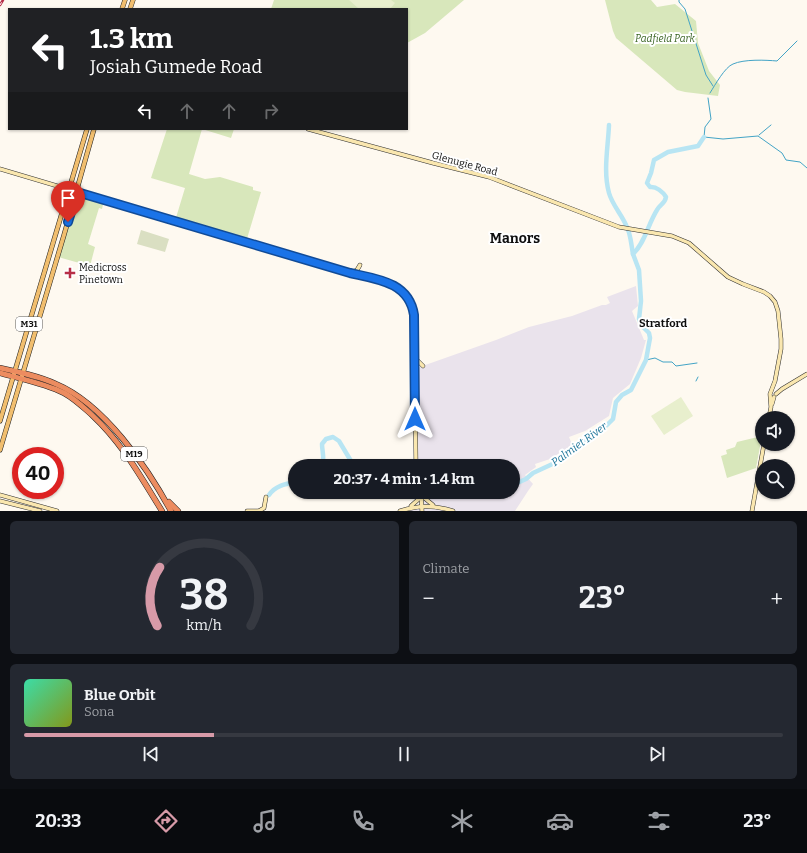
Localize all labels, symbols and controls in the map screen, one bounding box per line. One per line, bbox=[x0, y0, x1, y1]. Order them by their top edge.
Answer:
text: 1.3 km bbox=[90, 22, 173, 55]
icon: left bbox=[24, 24, 76, 76]
park label: Padfield Park bbox=[635, 33, 695, 45]
text: Josiah Gumede Road bbox=[90, 56, 262, 78]
icon: left bbox=[134, 100, 156, 122]
icon: ahead bbox=[176, 100, 198, 122]
icon: ahead bbox=[218, 100, 240, 122]
icon: right bbox=[260, 100, 282, 122]
street label: Glenugie Road bbox=[431, 149, 499, 179]
pin bbox=[51, 181, 85, 222]
icon: arrive bbox=[57, 187, 79, 209]
district label: Manors bbox=[490, 230, 540, 247]
place label: Medicross Pinetown bbox=[79, 262, 127, 286]
marker: Medicross Pinetown bbox=[64, 267, 76, 279]
road number: M31 bbox=[16, 317, 42, 331]
district label: Stratford bbox=[639, 317, 687, 330]
position arrow bbox=[394, 398, 436, 440]
map controls bbox=[755, 411, 795, 499]
button: sound bbox=[755, 411, 795, 451]
water label: Palmiet River bbox=[549, 420, 610, 469]
speed limit sign: 40 bbox=[12, 447, 64, 499]
road number: M19 bbox=[121, 447, 147, 461]
button: search bbox=[755, 459, 795, 499]
text: 20:37 · 4 min · 1.4 km bbox=[333, 470, 475, 488]
text: Climate bbox=[423, 561, 469, 576]
text: 38 bbox=[180, 569, 229, 619]
text: 23° bbox=[579, 580, 626, 616]
text: − bbox=[423, 585, 435, 612]
text: + bbox=[770, 585, 783, 612]
text: km/h bbox=[187, 616, 222, 633]
text: Blue Orbit bbox=[84, 686, 156, 704]
text: Sona bbox=[84, 704, 114, 719]
icon: previous bbox=[140, 743, 162, 765]
icon: pause bbox=[393, 743, 415, 765]
icon: next bbox=[646, 743, 668, 765]
icon: directions bbox=[152, 807, 180, 835]
icon: music bbox=[251, 807, 279, 835]
icon: phone bbox=[349, 807, 377, 835]
icon: climate bbox=[448, 807, 476, 835]
icon: car bbox=[546, 807, 574, 835]
icon: filters bbox=[645, 807, 673, 835]
text: 20:33 bbox=[35, 810, 81, 832]
text: 23° bbox=[743, 810, 772, 832]

